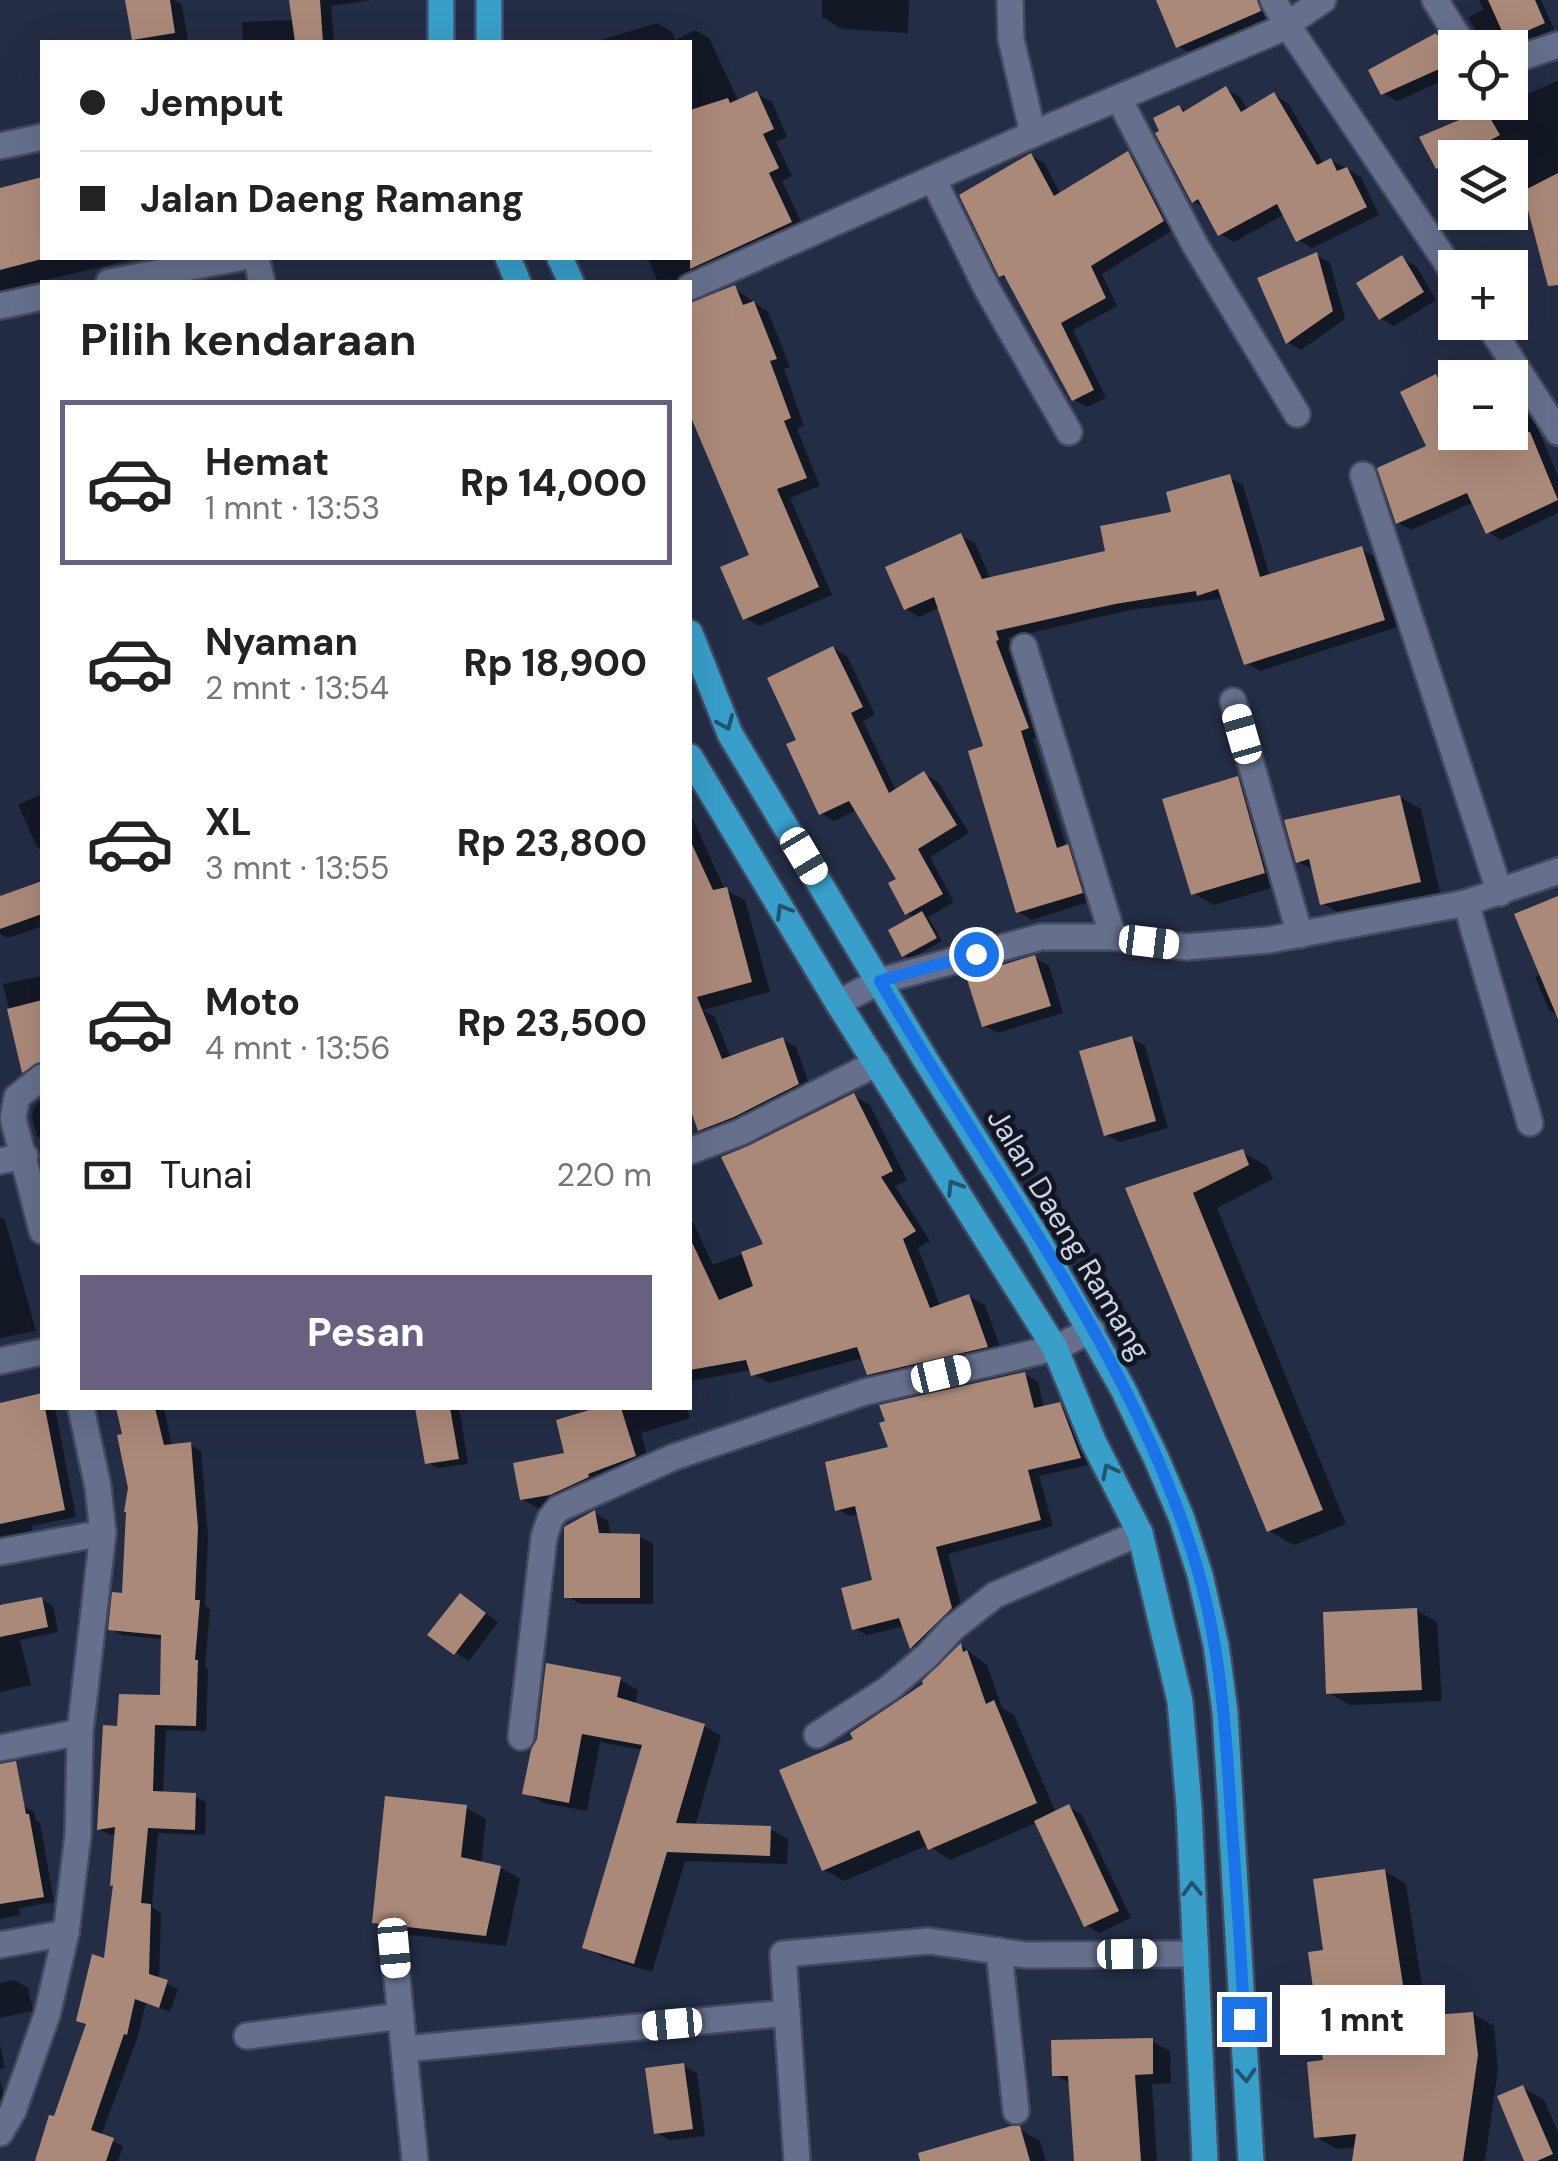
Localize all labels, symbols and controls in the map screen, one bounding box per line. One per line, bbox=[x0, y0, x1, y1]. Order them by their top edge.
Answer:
map controls bbox=[1438, 30, 1528, 450]
button: locate bbox=[1438, 30, 1528, 120]
text: Jemput bbox=[140, 78, 284, 128]
button: layers bbox=[1438, 140, 1528, 230]
text: Jalan Daeng Ramang bbox=[140, 174, 524, 224]
button: + bbox=[1438, 250, 1528, 340]
text: Pilih kendaraan bbox=[80, 310, 416, 369]
button: − bbox=[1438, 360, 1528, 450]
text: Hemat bbox=[205, 437, 329, 487]
icon: car bbox=[85, 438, 175, 528]
text: Rp 14,000 bbox=[460, 458, 647, 508]
text: 1 mnt · 13:53 bbox=[205, 487, 380, 529]
text: Nyaman bbox=[205, 617, 358, 667]
icon: car bbox=[85, 618, 175, 708]
text: Rp 18,900 bbox=[464, 638, 647, 688]
text: 2 mnt · 13:54 bbox=[205, 667, 389, 709]
car bbox=[1219, 701, 1265, 767]
one-way arrow bbox=[714, 713, 734, 731]
text: XL bbox=[205, 797, 252, 847]
icon: car bbox=[85, 798, 175, 888]
text: Rp 23,800 bbox=[457, 818, 647, 868]
car bbox=[776, 823, 832, 889]
text: 3 mnt · 13:55 bbox=[205, 847, 390, 889]
one-way arrow bbox=[776, 904, 795, 922]
car bbox=[1117, 923, 1181, 961]
route start bbox=[954, 932, 999, 977]
text: Moto bbox=[205, 977, 300, 1027]
icon: car bbox=[85, 978, 175, 1068]
text: Rp 23,500 bbox=[457, 998, 647, 1048]
text: 4 mnt · 13:56 bbox=[205, 1027, 391, 1069]
street label: Jalan Daeng Ramang bbox=[979, 1101, 1159, 1367]
icon: cash bbox=[80, 1148, 135, 1203]
text: Tunai bbox=[160, 1150, 253, 1200]
text: 220 m bbox=[557, 1154, 652, 1196]
one-way arrow bbox=[948, 1179, 967, 1197]
button: Pesan bbox=[80, 1275, 652, 1390]
car bbox=[908, 1353, 974, 1395]
one-way arrow bbox=[1102, 1464, 1121, 1482]
one-way arrow bbox=[1182, 1880, 1203, 1896]
car bbox=[376, 1917, 412, 1979]
car bbox=[1097, 1938, 1157, 1970]
callout: 1 mnt bbox=[1279, 1984, 1444, 2054]
route end bbox=[1222, 1997, 1267, 2042]
text: 1 mnt bbox=[1321, 1999, 1404, 2041]
car bbox=[641, 2006, 703, 2042]
one-way arrow bbox=[1235, 2068, 1256, 2084]

